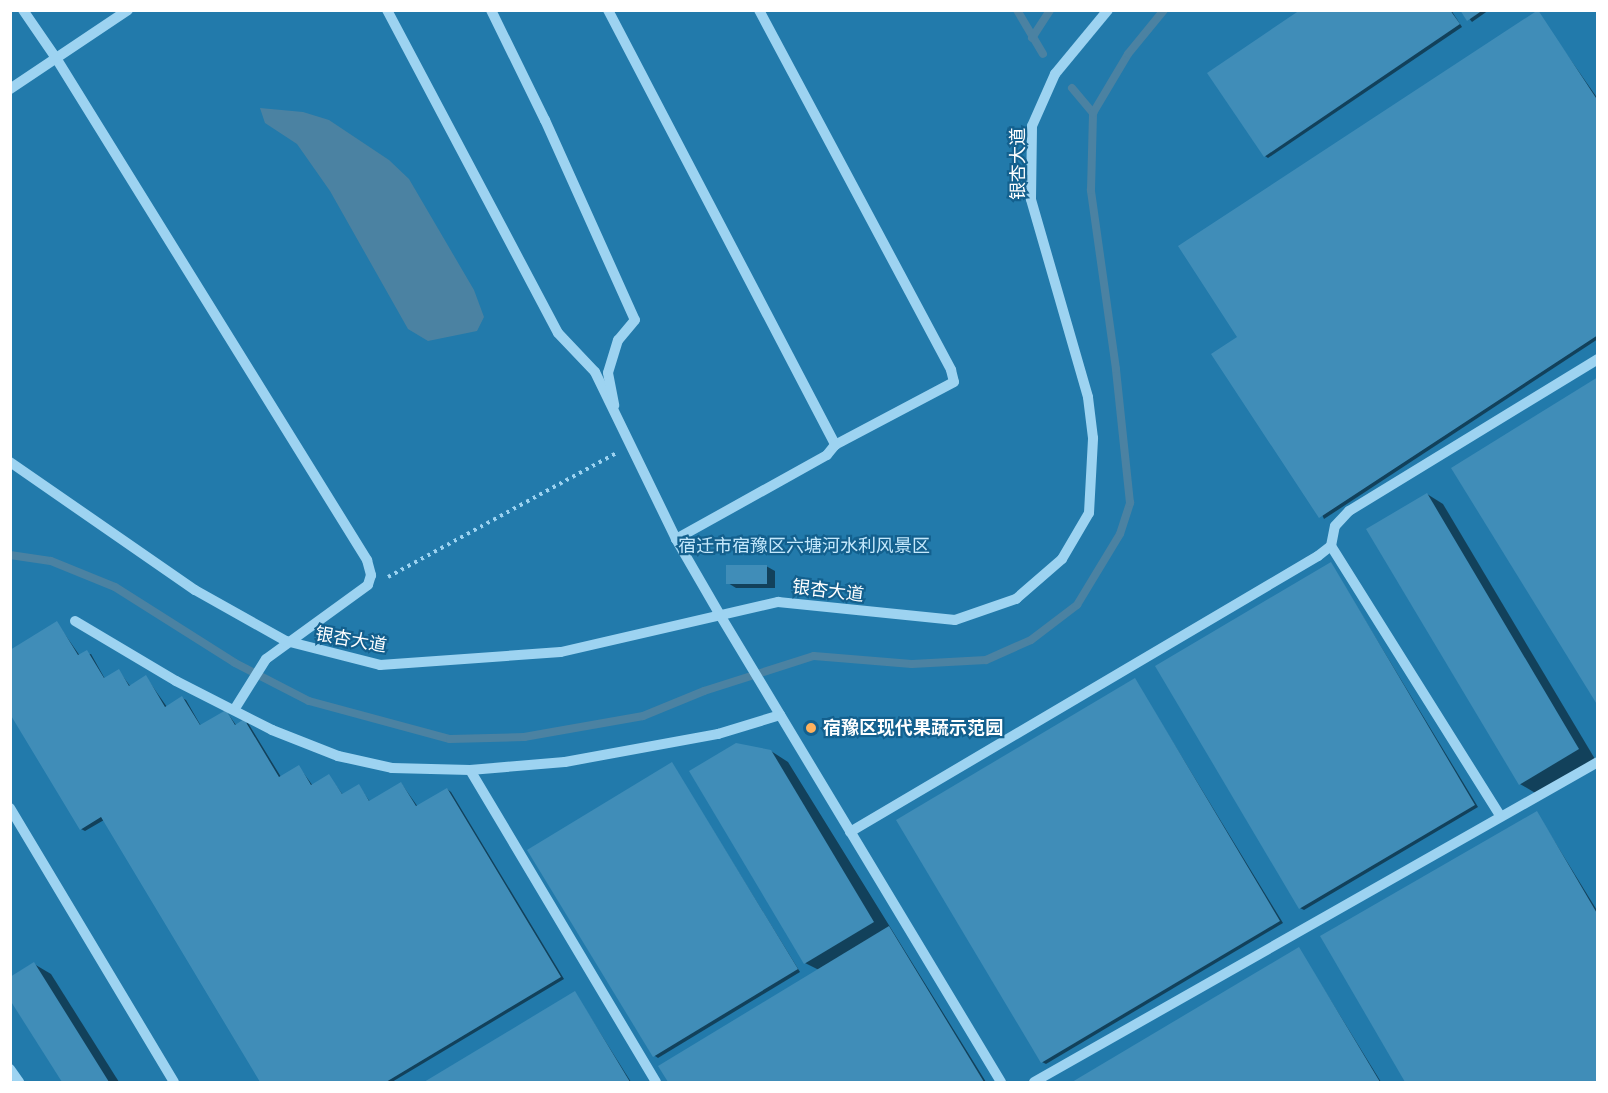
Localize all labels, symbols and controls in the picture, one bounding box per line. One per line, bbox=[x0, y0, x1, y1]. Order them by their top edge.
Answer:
street label: 银杏大道 bbox=[1007, 128, 1029, 200]
park label: 宿迁市宿豫区六塘河水利风景区 bbox=[678, 535, 930, 557]
street label: 银杏大道 bbox=[791, 576, 865, 606]
street label: 银杏大道 bbox=[314, 623, 388, 657]
place label: 宿豫区现代果蔬示范园 bbox=[823, 717, 1003, 739]
marker: 宿豫区现代果蔬示范园 bbox=[804, 721, 818, 735]

